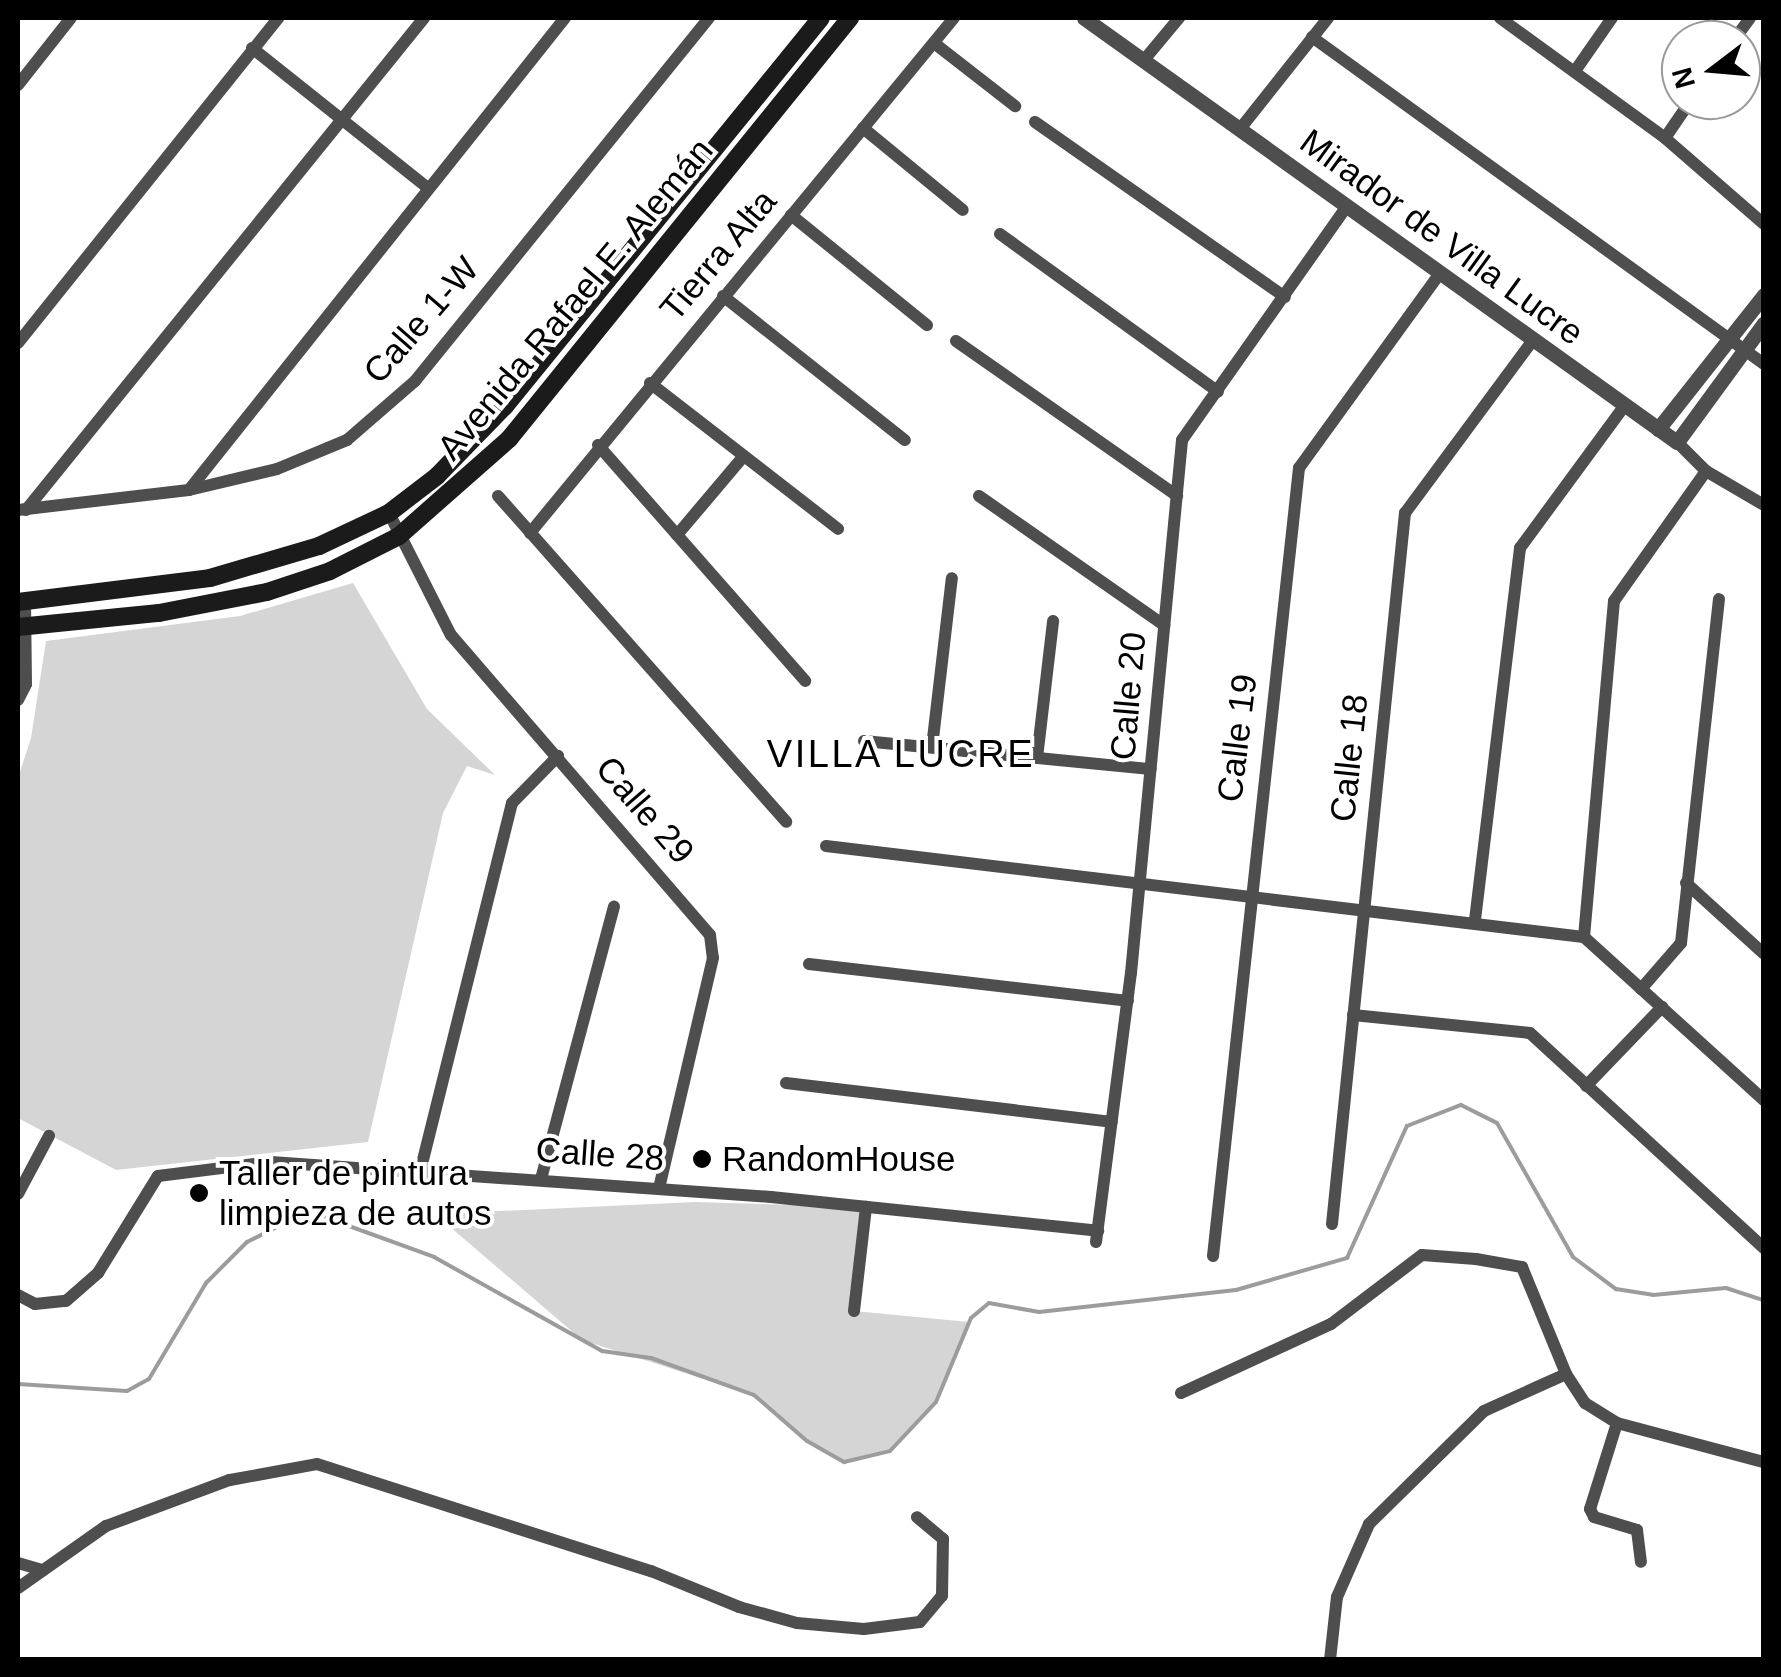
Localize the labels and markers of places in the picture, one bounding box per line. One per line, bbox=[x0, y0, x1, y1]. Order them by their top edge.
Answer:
place label: RandomHouse bbox=[722, 1138, 955, 1180]
marker: RandomHouse bbox=[691, 1148, 713, 1170]
place label: Taller de pintura limpieza de autos bbox=[219, 1152, 491, 1234]
marker: Taller de pintura limpieza de autos bbox=[188, 1182, 210, 1204]

